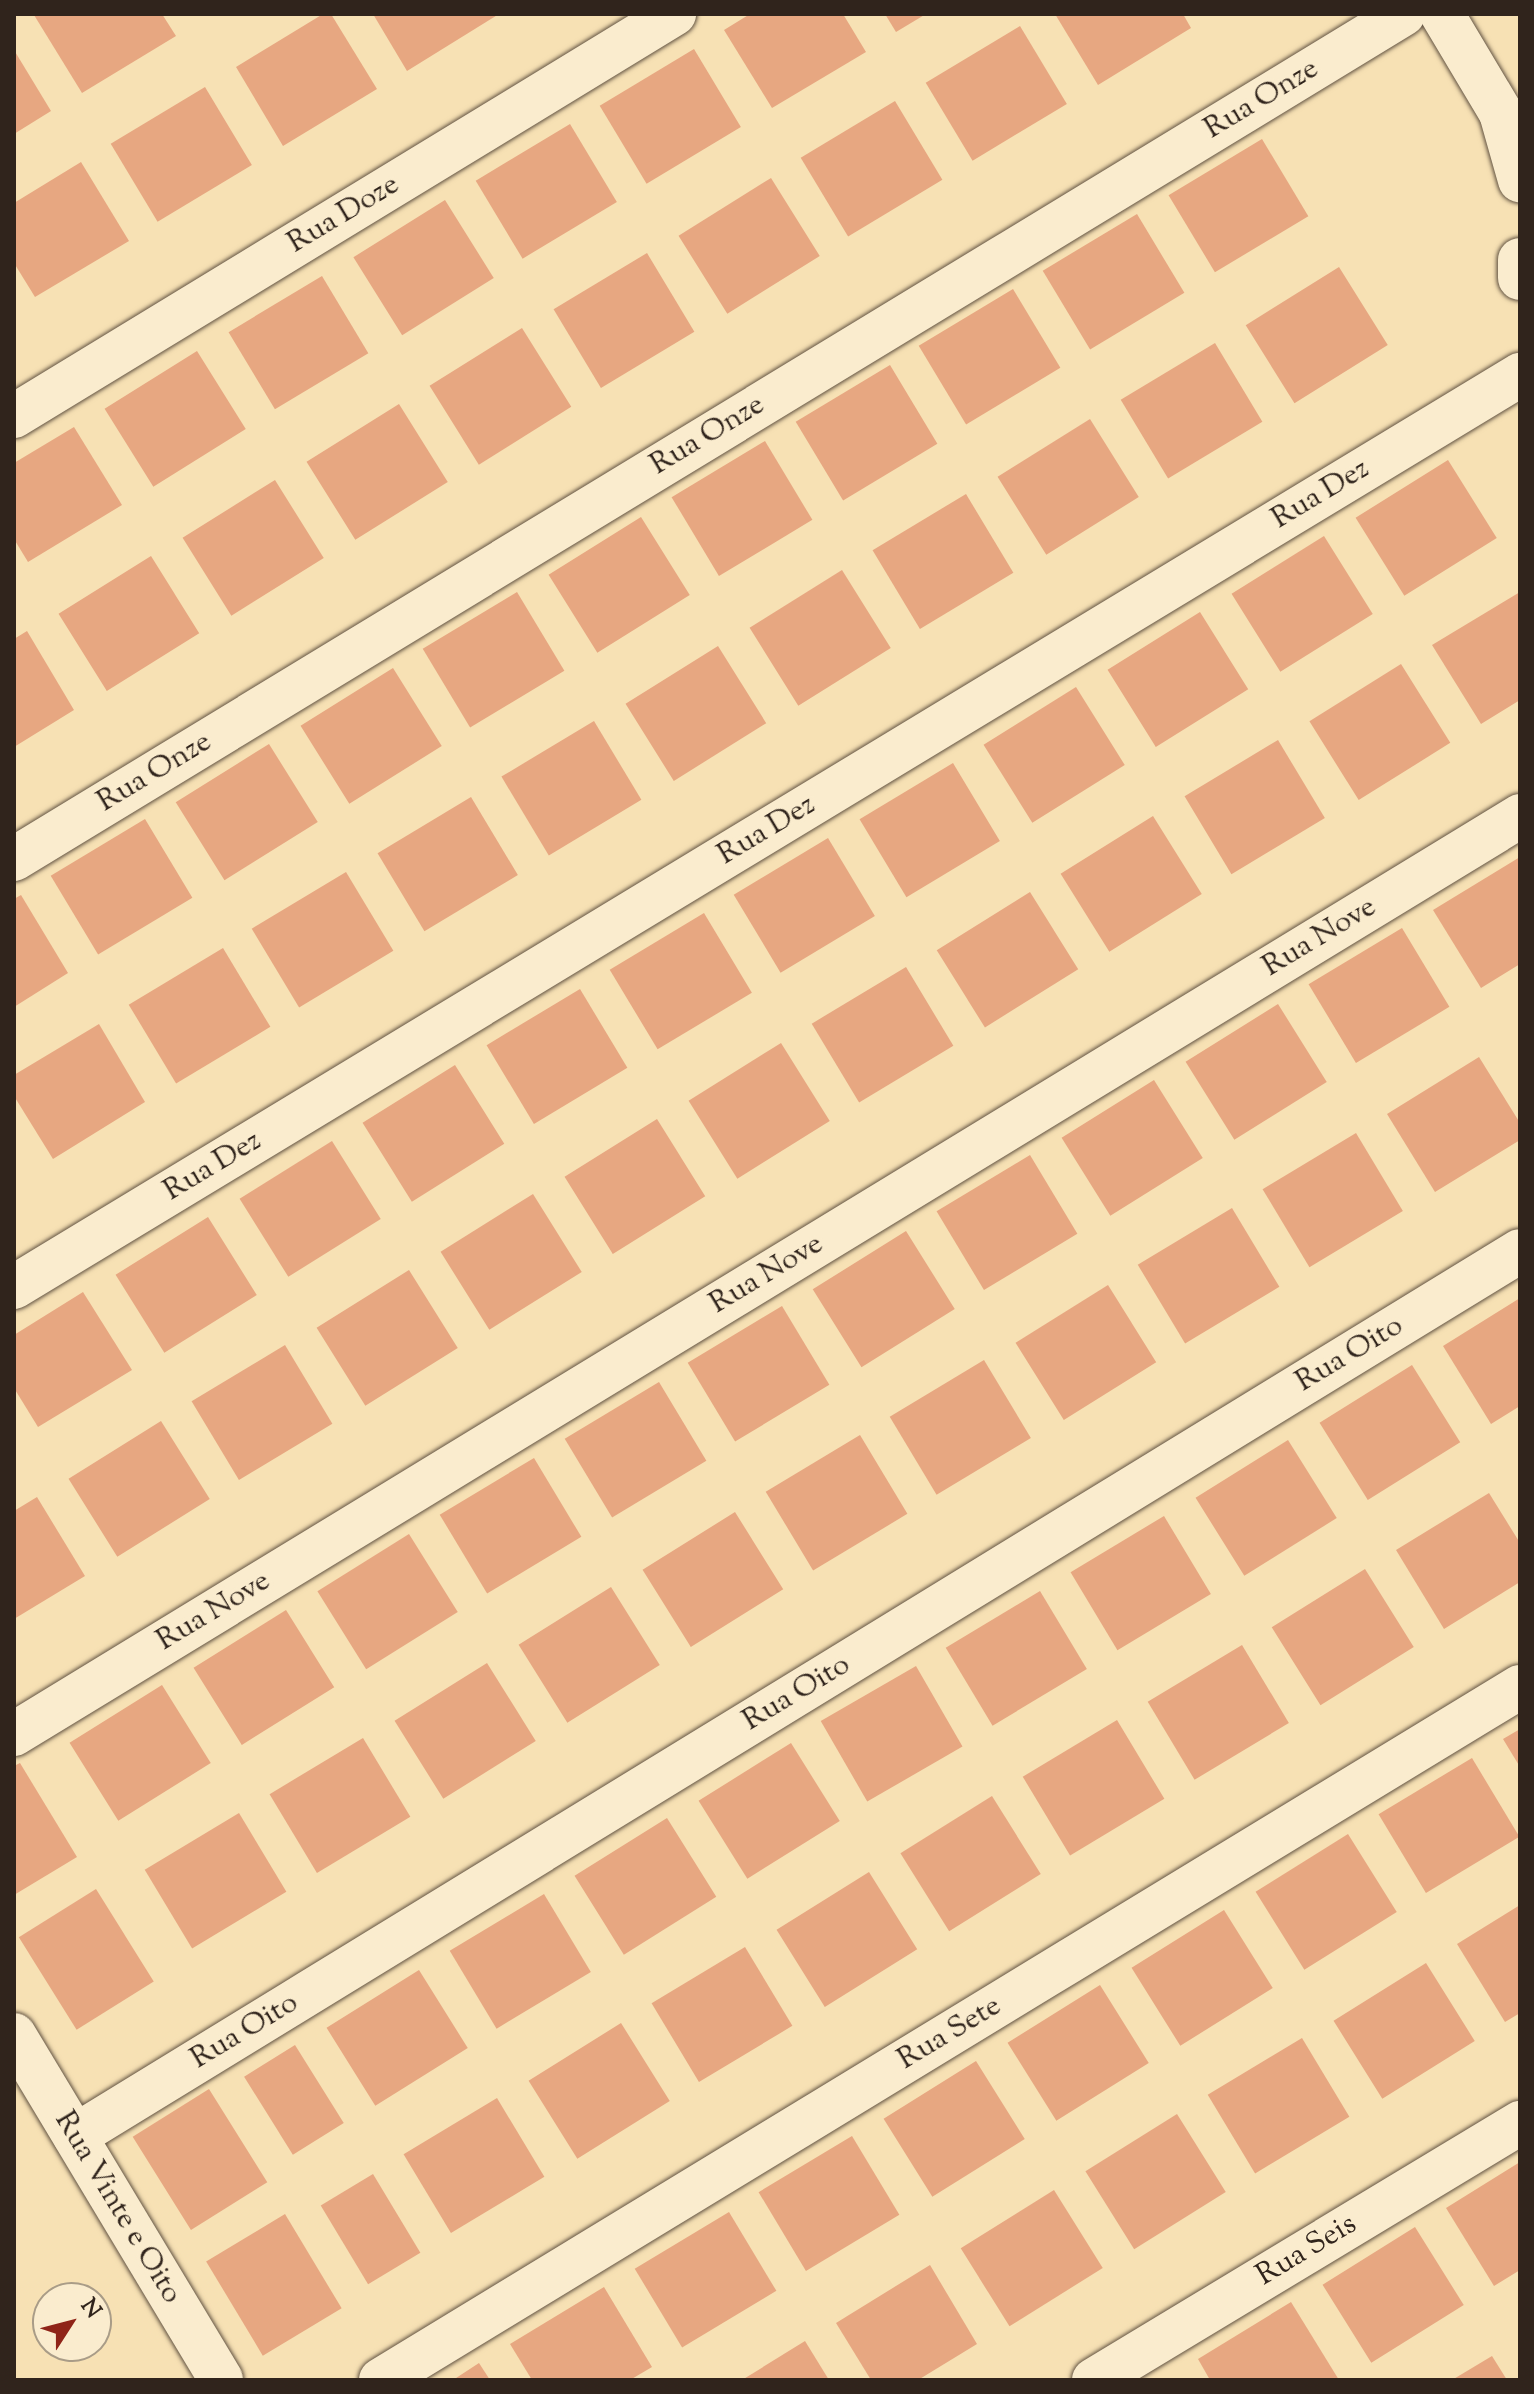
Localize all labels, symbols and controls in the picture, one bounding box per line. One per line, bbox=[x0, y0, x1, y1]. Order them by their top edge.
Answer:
street label: Rua Onze bbox=[1198, 52, 1326, 148]
street label: Rua Doze bbox=[282, 168, 406, 262]
street label: Rua Onze bbox=[644, 388, 772, 484]
street label: Rua Dez bbox=[1266, 452, 1376, 538]
street label: Rua Onze bbox=[91, 725, 219, 821]
street label: Rua Dez bbox=[712, 788, 822, 874]
street label: Rua Nove bbox=[1257, 890, 1383, 986]
street label: Rua Dez bbox=[158, 1124, 268, 1210]
street label: Rua Nove bbox=[704, 1227, 830, 1323]
street label: Rua Oito bbox=[1290, 1309, 1410, 1401]
street label: Rua Nove bbox=[151, 1564, 277, 1660]
street label: Rua Oito bbox=[737, 1648, 857, 1740]
street label: Rua Oito bbox=[185, 1986, 305, 2078]
street label: Rua Sete bbox=[892, 1989, 1008, 2079]
street label: Rua Vinte e Oito bbox=[45, 2105, 189, 2311]
street label: Rua Seis bbox=[1250, 2207, 1364, 2295]
north arrow bbox=[32, 2282, 112, 2362]
text: N bbox=[72, 2293, 108, 2326]

